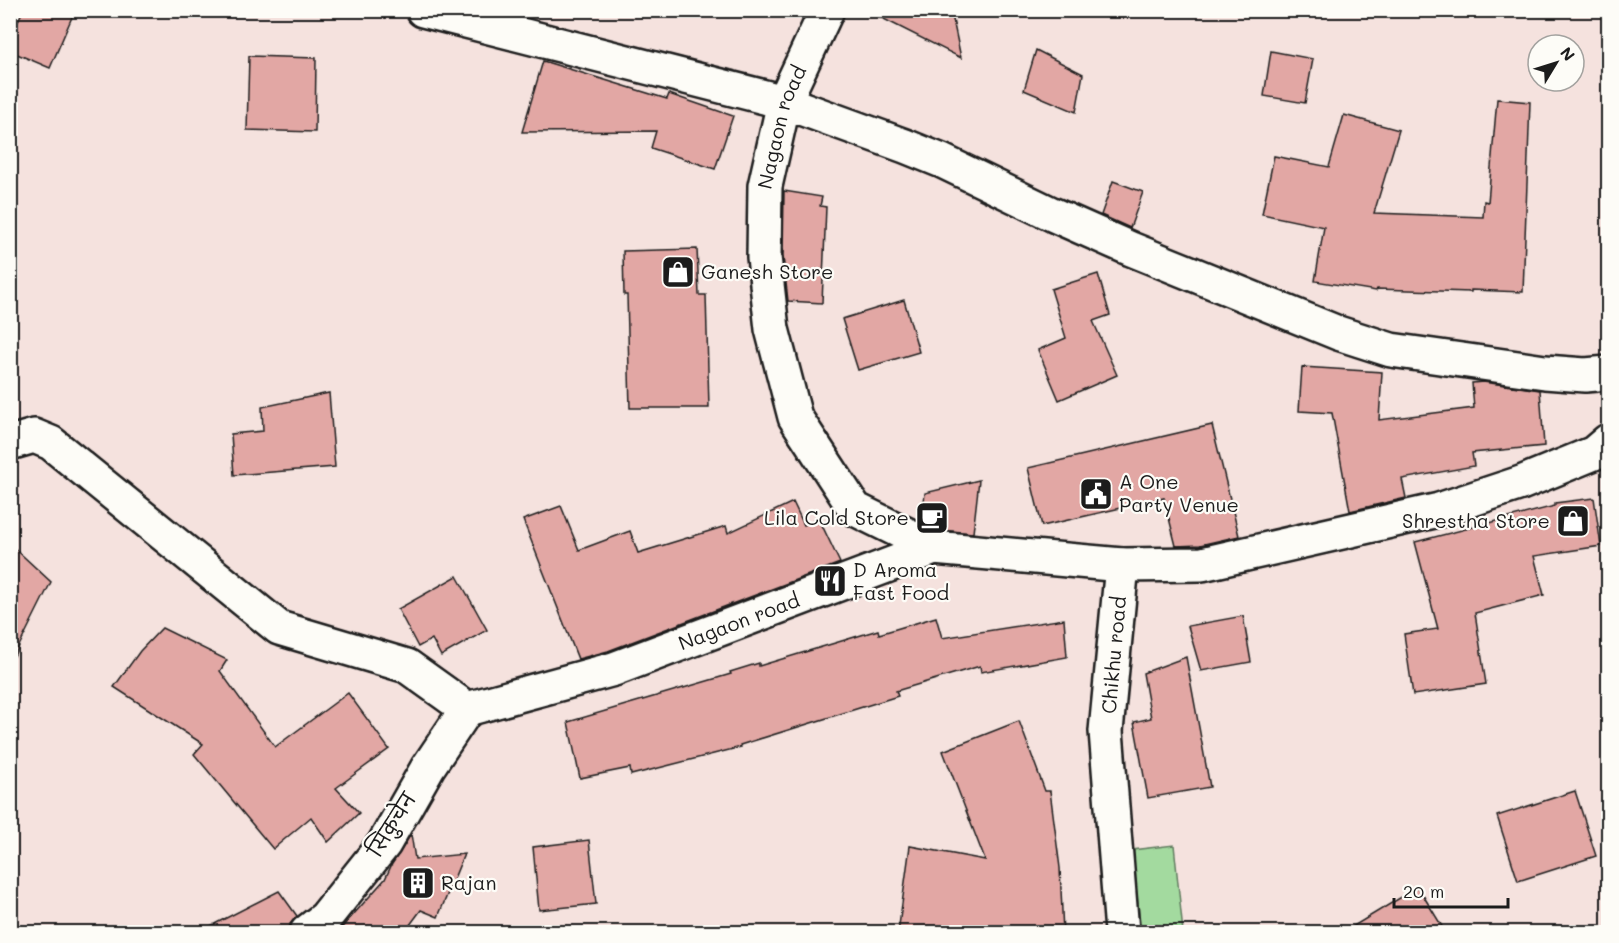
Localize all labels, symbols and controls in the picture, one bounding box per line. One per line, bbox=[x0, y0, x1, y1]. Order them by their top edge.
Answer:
north arrow bbox=[1526, 33, 1586, 93]
text: N bbox=[1556, 42, 1580, 65]
street label: Nagaon road bbox=[751, 61, 811, 191]
shop icon: Ganesh Store bbox=[660, 254, 696, 290]
place label: Ganesh Store bbox=[701, 258, 833, 284]
place label: A One Party Venue bbox=[1119, 468, 1239, 517]
public building icon: A One Party Venue bbox=[1078, 476, 1114, 512]
cafe icon: Lila Cold Store bbox=[914, 500, 950, 536]
shop icon: Shrestha Store bbox=[1555, 503, 1591, 539]
place label: Lila Cold Store bbox=[764, 504, 909, 530]
place label: Shrestha Store bbox=[1402, 507, 1550, 533]
place label: D Aroma Fast Food bbox=[853, 556, 949, 605]
restaurant icon: D Aroma Fast Food bbox=[812, 563, 848, 599]
street label: Nagaon road bbox=[674, 586, 803, 656]
street label: Chikhu road bbox=[1095, 595, 1131, 715]
street label: सिकुचेन bbox=[360, 786, 423, 863]
building icon: Rajan bbox=[400, 865, 436, 901]
place label: Rajan bbox=[441, 869, 497, 895]
scale bar bbox=[1394, 871, 1508, 909]
text: 20 m bbox=[1403, 879, 1444, 903]

